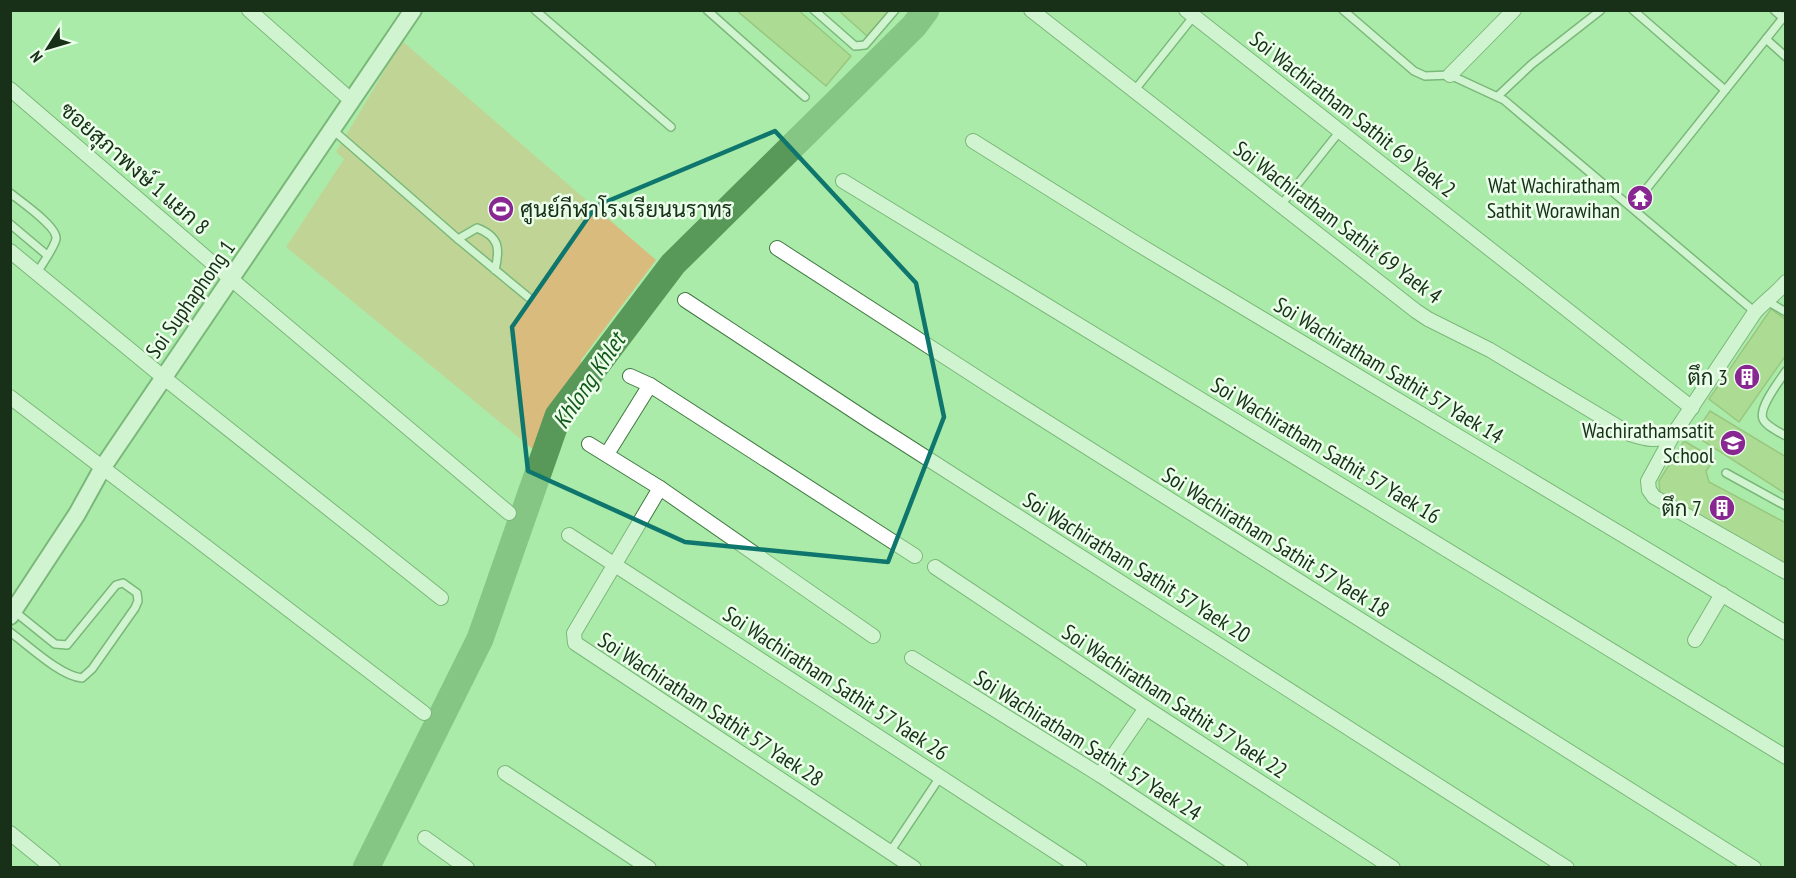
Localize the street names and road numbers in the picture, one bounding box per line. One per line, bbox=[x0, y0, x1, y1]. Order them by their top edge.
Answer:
street label: Soi Wachiratham Sathit 69 Yaek 2 bbox=[1244, 25, 1462, 203]
street label: ซอยสุภาพงษ์ 1 แยก 8 bbox=[53, 96, 215, 242]
street label: Soi Wachiratham Sathit 69 Yaek 4 bbox=[1228, 134, 1448, 310]
street label: Soi Suphaphong 1 bbox=[139, 235, 241, 363]
street label: Soi Wachiratham Sathit 57 Yaek 14 bbox=[1269, 290, 1509, 450]
street label: Soi Wachiratham Sathit 57 Yaek 16 bbox=[1206, 370, 1446, 530]
street label: Soi Wachiratham Sathit 57 Yaek 18 bbox=[1157, 460, 1395, 624]
street label: Soi Wachiratham Sathit 57 Yaek 20 bbox=[1018, 485, 1256, 649]
street label: Soi Wachiratham Sathit 57 Yaek 26 bbox=[718, 600, 954, 766]
street label: Soi Wachiratham Sathit 57 Yaek 22 bbox=[1057, 618, 1293, 784]
street label: Soi Wachiratham Sathit 57 Yaek 28 bbox=[593, 626, 829, 792]
street label: Soi Wachiratham Sathit 57 Yaek 24 bbox=[969, 663, 1207, 827]

